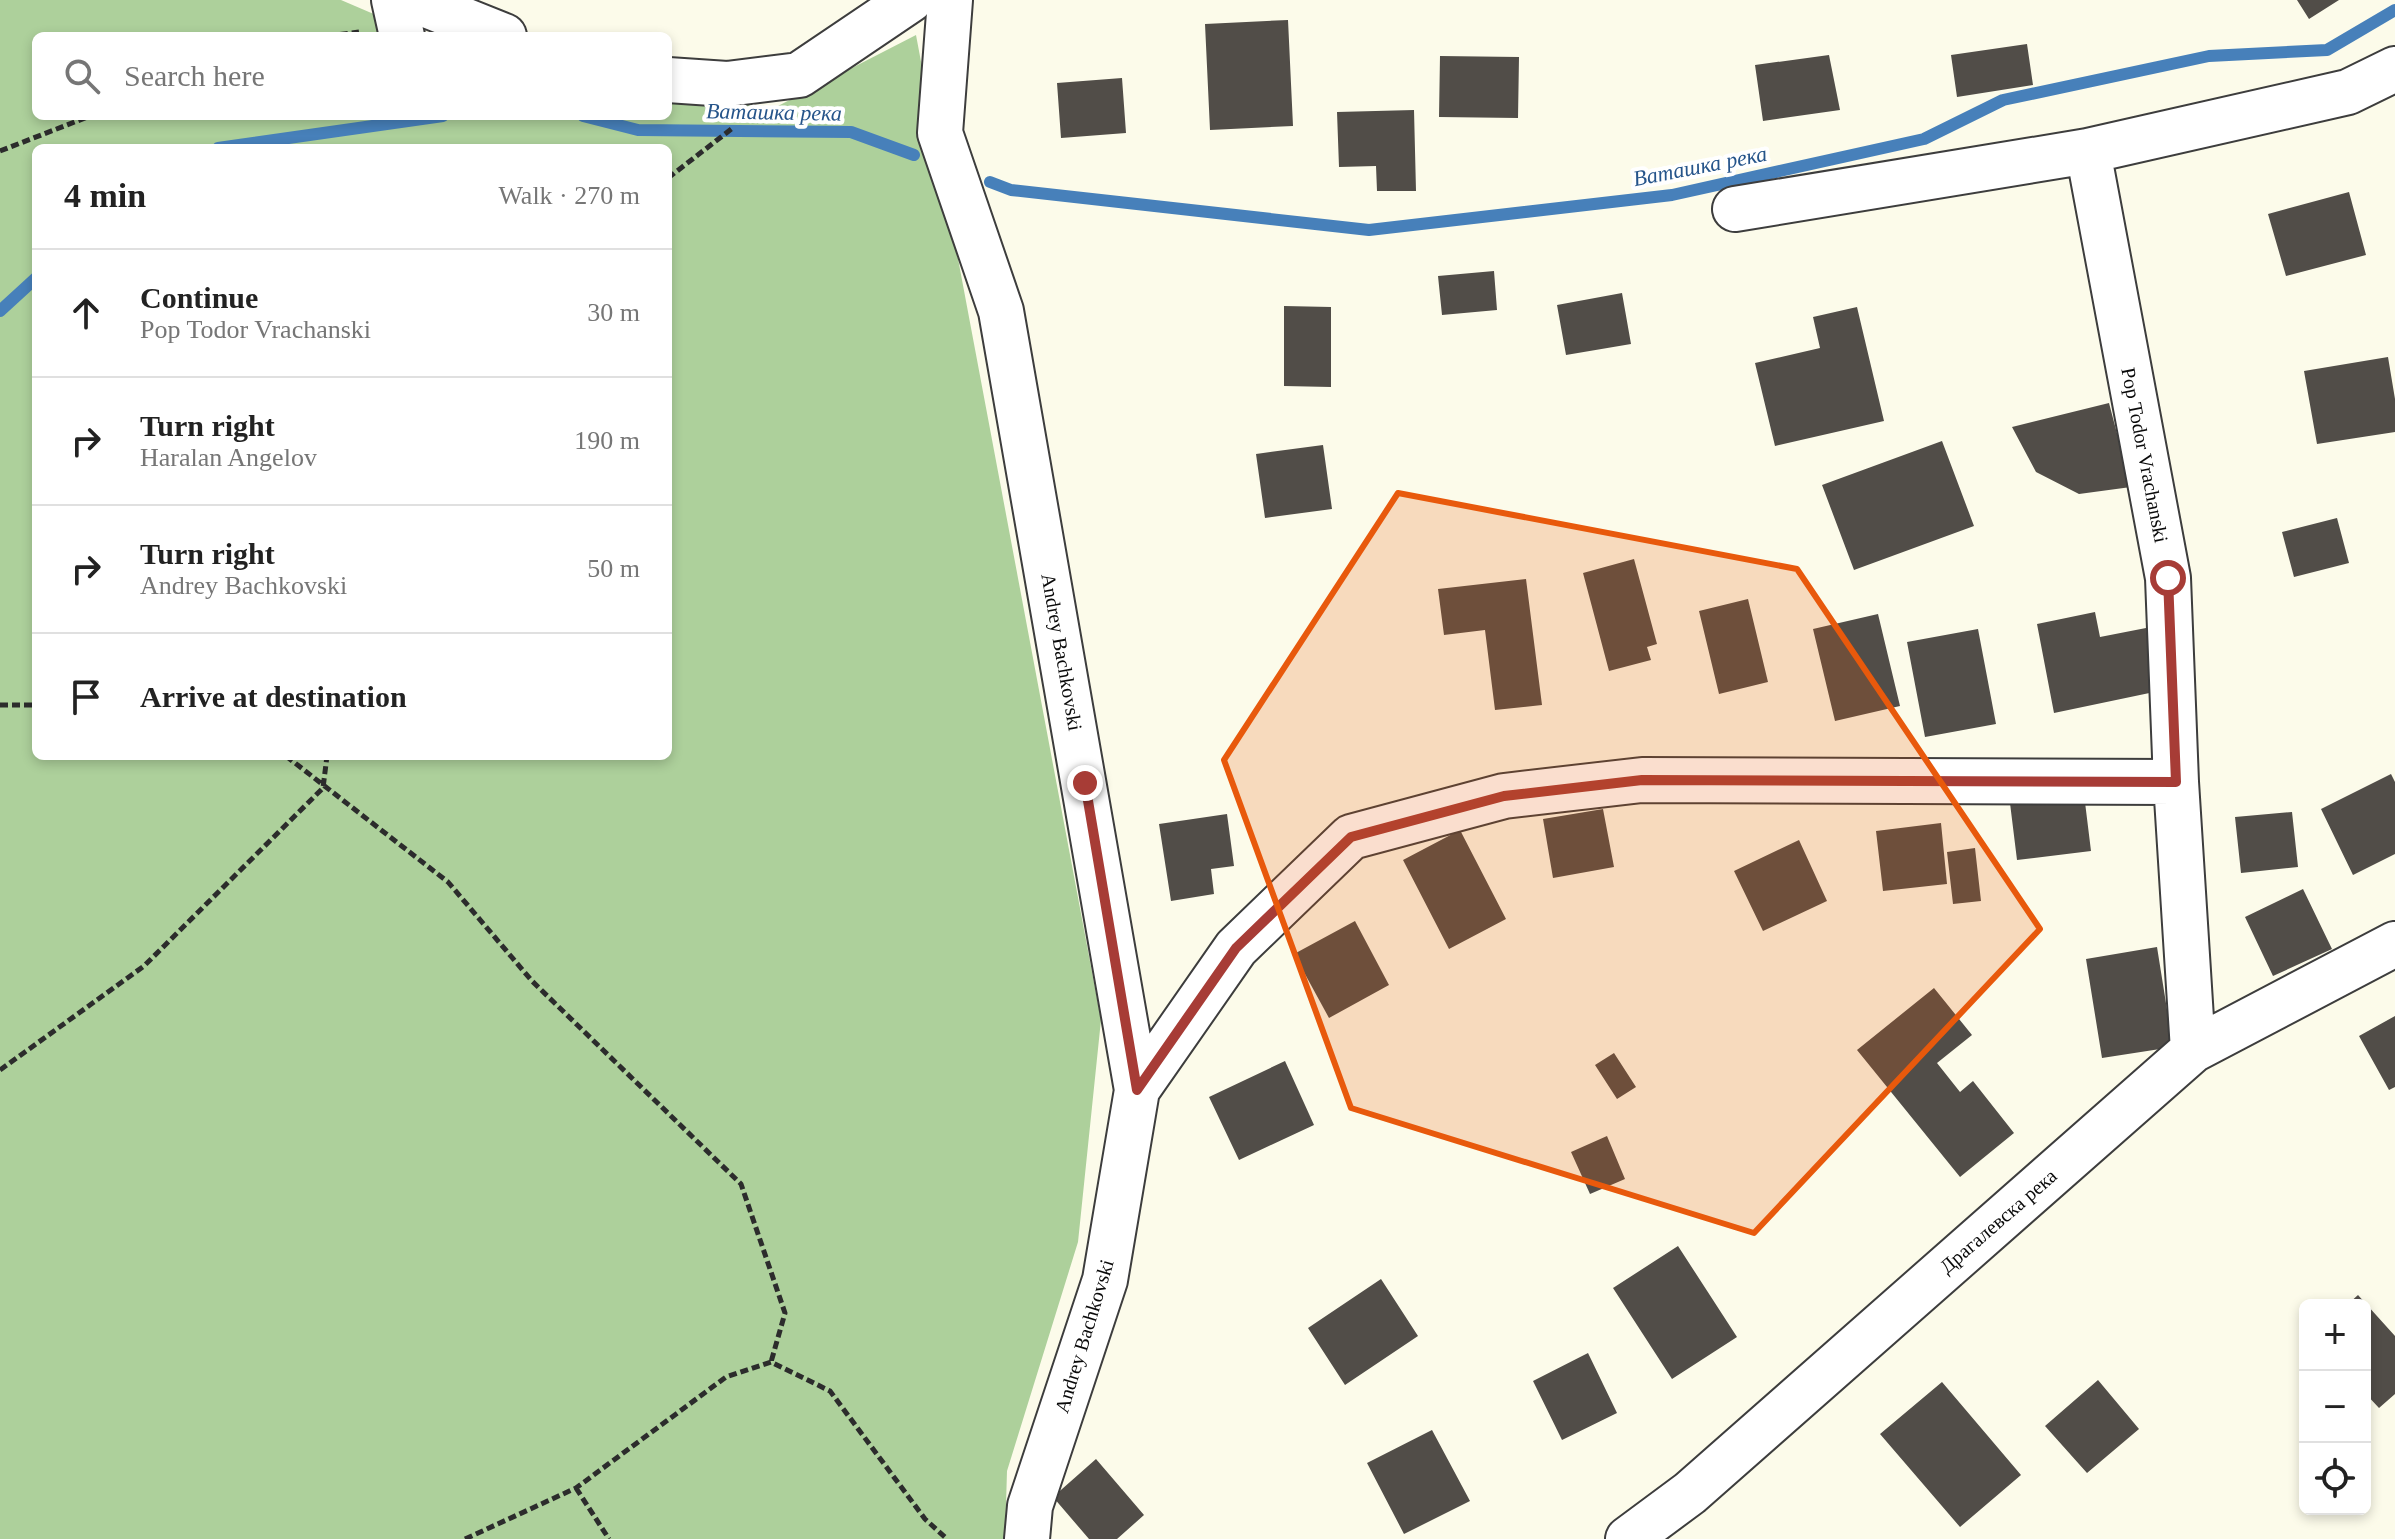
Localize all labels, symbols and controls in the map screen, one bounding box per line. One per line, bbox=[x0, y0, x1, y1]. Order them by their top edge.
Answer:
search box bbox=[32, 32, 672, 120]
icon: search bbox=[60, 54, 104, 98]
text: Search here bbox=[124, 59, 265, 92]
water label: Ваташка река bbox=[706, 98, 842, 126]
water label: Ваташка река bbox=[1631, 141, 1769, 191]
text: 4 min bbox=[64, 177, 146, 214]
text: Walk · 270 m bbox=[498, 181, 640, 210]
text: Continue bbox=[140, 281, 258, 314]
icon: ahead bbox=[64, 291, 108, 335]
text: 30 m bbox=[587, 298, 640, 327]
text: Pop Todor Vrachanski bbox=[140, 315, 371, 344]
street label: Pop Todor Vrachanski bbox=[2116, 366, 2173, 545]
text: Turn right bbox=[140, 409, 275, 442]
icon: right bbox=[64, 419, 108, 463]
text: 190 m bbox=[574, 426, 640, 455]
text: Haralan Angelov bbox=[140, 443, 317, 472]
text: Turn right bbox=[140, 537, 275, 570]
icon: right bbox=[64, 547, 108, 591]
text: 50 m bbox=[587, 554, 640, 583]
route start bbox=[2150, 560, 2186, 596]
text: Andrey Bachkovski bbox=[140, 571, 347, 600]
street label: Andrey Bachkovski bbox=[1036, 572, 1087, 733]
icon: arrive bbox=[64, 675, 108, 719]
text: Arrive at destination bbox=[140, 680, 407, 713]
route end bbox=[1067, 765, 1103, 801]
street label: Драгалевска река bbox=[1935, 1164, 2062, 1278]
street label: Andrey Bachkovski bbox=[1050, 1256, 1119, 1416]
map controls bbox=[2299, 1299, 2371, 1515]
button: + bbox=[2299, 1299, 2371, 1371]
button: − bbox=[2299, 1371, 2371, 1443]
button: locate bbox=[2299, 1443, 2371, 1515]

